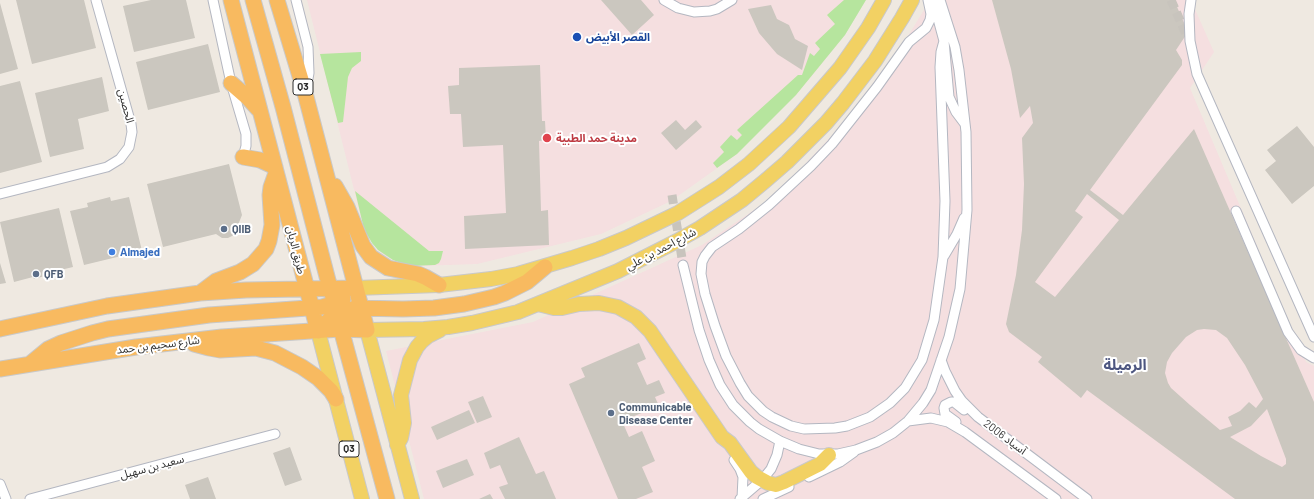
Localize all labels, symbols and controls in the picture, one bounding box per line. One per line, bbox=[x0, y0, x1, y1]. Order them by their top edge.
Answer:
place label: القصر الأبيض bbox=[586, 30, 650, 44]
marker: القصر الأبيض bbox=[571, 31, 583, 43]
road number: Q3 bbox=[293, 79, 313, 95]
street label: الحصين bbox=[115, 87, 137, 125]
place label: مدينة حمد الطبية bbox=[556, 131, 637, 145]
marker: مدينة حمد الطبية bbox=[541, 132, 553, 144]
place label: QIIB bbox=[232, 222, 251, 236]
marker: QIIB bbox=[219, 224, 229, 234]
street label: طريق الريان bbox=[284, 224, 308, 276]
street label: شارع احمد بن علي bbox=[624, 225, 698, 273]
place label: Almajed bbox=[120, 245, 160, 259]
marker: Almajed bbox=[107, 247, 117, 257]
place label: QFB bbox=[44, 267, 64, 281]
marker: QFB bbox=[31, 269, 41, 279]
street label: شارع سحيم بن حمد bbox=[116, 333, 200, 357]
district label: الرميلة bbox=[1103, 356, 1147, 374]
place label: Communicable Disease Center bbox=[619, 400, 693, 426]
marker: Communicable Disease Center bbox=[606, 408, 616, 418]
street label: آسياد 2006 bbox=[981, 417, 1029, 457]
road number: Q3 bbox=[339, 441, 359, 457]
street label: سعيد بن سهيل bbox=[118, 452, 186, 482]

